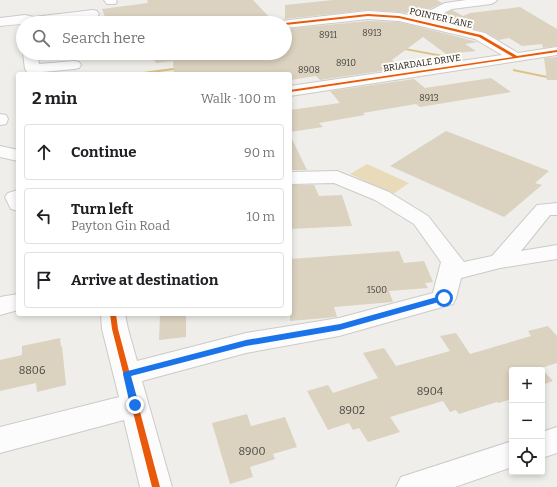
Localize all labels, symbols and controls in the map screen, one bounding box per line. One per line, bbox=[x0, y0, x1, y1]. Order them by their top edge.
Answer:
street label: POINTER LANE bbox=[409, 6, 473, 30]
search box bbox=[16, 16, 292, 60]
icon: search bbox=[30, 27, 52, 49]
house number: 8913 bbox=[362, 28, 382, 38]
text: Search here bbox=[62, 29, 145, 47]
house number: 8911 bbox=[319, 30, 337, 40]
street label: BRIARDALE DRIVE bbox=[383, 53, 461, 73]
house number: 8910 bbox=[336, 58, 356, 68]
house number: 8908 bbox=[298, 65, 320, 75]
text: 2 min bbox=[32, 88, 77, 109]
text: Walk · 100 m bbox=[201, 91, 276, 106]
house number: 8913 bbox=[419, 93, 439, 103]
icon: ahead bbox=[33, 141, 55, 163]
text: Continue bbox=[71, 143, 137, 161]
text: 90 m bbox=[244, 145, 275, 160]
text: Turn left bbox=[71, 200, 133, 218]
icon: left bbox=[33, 205, 55, 227]
text: 10 m bbox=[246, 209, 275, 224]
text: Payton Gin Road bbox=[71, 218, 170, 233]
icon: arrive bbox=[33, 269, 55, 291]
text: Arrive at destination bbox=[71, 271, 218, 289]
house number: 1500 bbox=[367, 285, 387, 295]
route start bbox=[435, 289, 453, 307]
house number: 8806 bbox=[19, 364, 45, 377]
map controls bbox=[509, 367, 545, 475]
button: + bbox=[509, 367, 545, 403]
house number: 8904 bbox=[417, 385, 444, 398]
route end bbox=[126, 396, 144, 414]
button: − bbox=[509, 403, 545, 439]
house number: 8902 bbox=[339, 404, 365, 417]
button: locate bbox=[509, 439, 545, 475]
house number: 8900 bbox=[238, 445, 266, 458]

